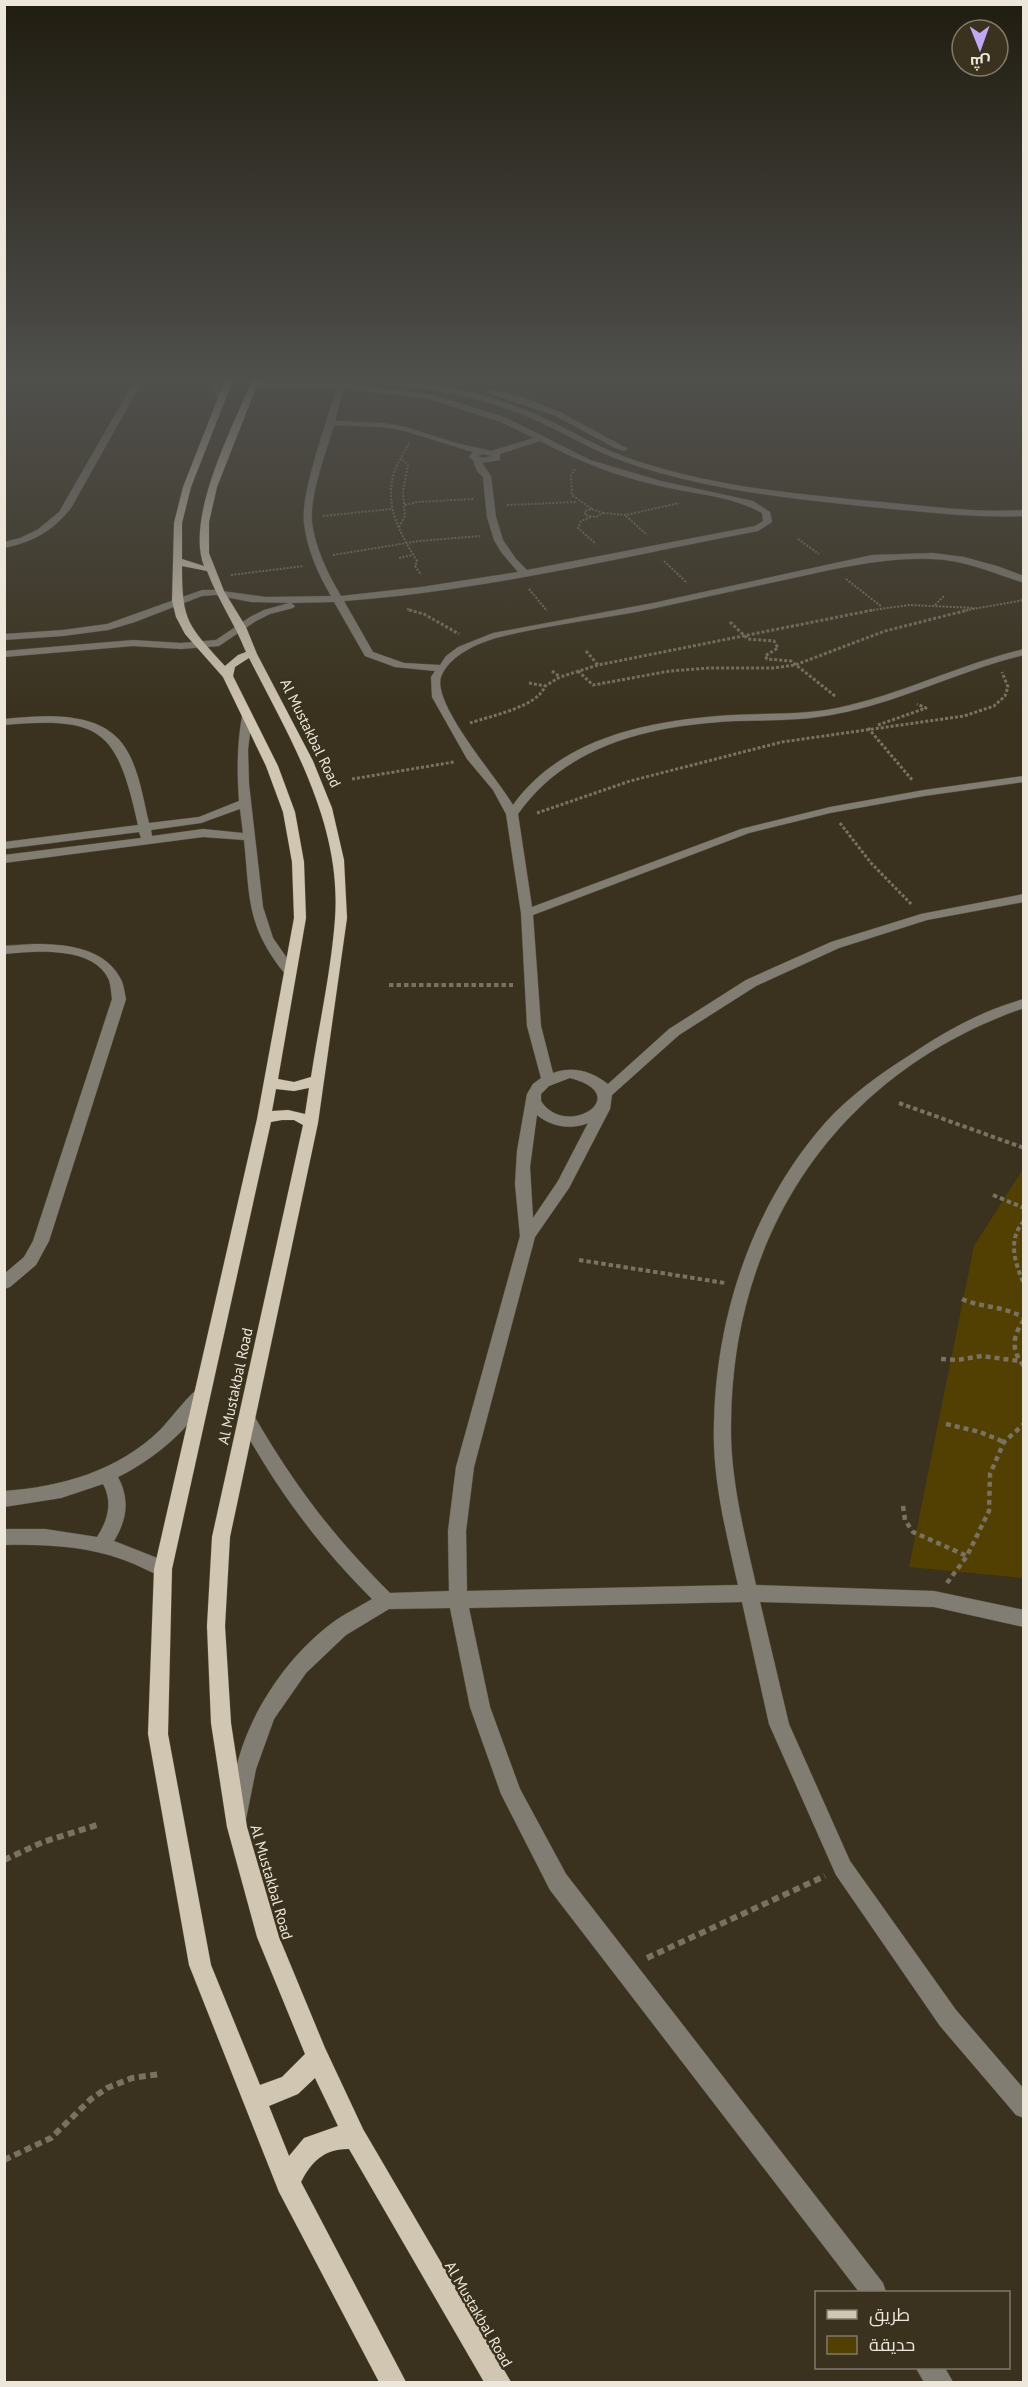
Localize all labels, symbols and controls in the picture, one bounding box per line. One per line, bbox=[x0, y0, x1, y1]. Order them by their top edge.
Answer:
north arrow bbox=[950, 18, 1010, 78]
text: ش bbox=[970, 53, 991, 73]
street label: Al Mustakbal Road bbox=[276, 675, 346, 791]
street label: Al Mustakbal Road bbox=[213, 1326, 257, 1446]
street label: Al Mustakbal Road bbox=[246, 1822, 298, 1942]
street label: Al Mustakbal Road bbox=[441, 2258, 517, 2370]
legend bbox=[815, 2291, 1010, 2369]
text: طريق bbox=[869, 2303, 910, 2327]
text: حديقة bbox=[869, 2333, 915, 2356]

